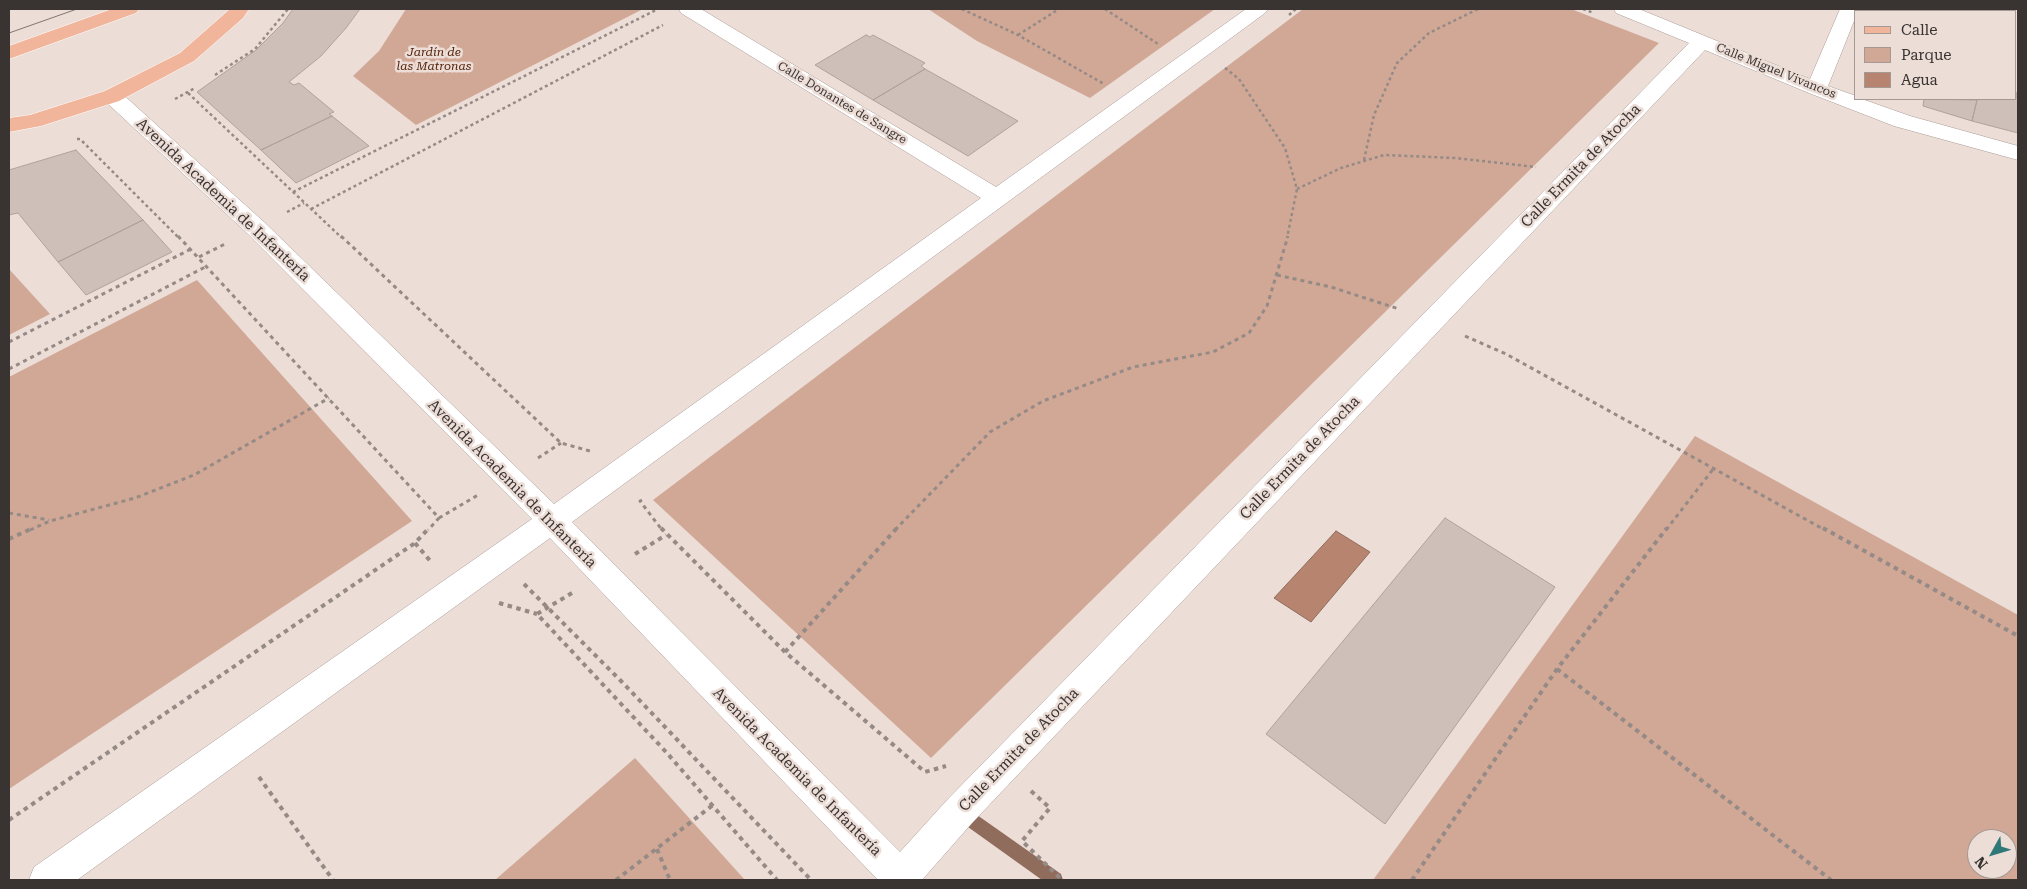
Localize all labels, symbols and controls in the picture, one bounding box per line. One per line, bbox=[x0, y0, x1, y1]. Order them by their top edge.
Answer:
legend bbox=[1854, 10, 2017, 100]
text: Calle bbox=[1901, 21, 1937, 39]
street label: Calle Miguel Vivancos bbox=[1714, 40, 1838, 102]
park label: Jardín de las Matronas bbox=[397, 45, 471, 73]
text: Parque bbox=[1901, 46, 1952, 64]
street label: Calle Donantes de Sangre bbox=[775, 59, 909, 147]
text: Agua bbox=[1901, 71, 1938, 89]
street label: Calle Ermita de Atocha bbox=[1517, 101, 1645, 231]
street label: Avenida Academia de Infantería bbox=[132, 115, 314, 285]
street label: Calle Ermita de Atocha bbox=[1236, 393, 1364, 523]
street label: Avenida Academia de Infantería bbox=[424, 396, 600, 572]
street label: Avenida Academia de Infantería bbox=[709, 684, 885, 860]
street label: Calle Ermita de Atocha bbox=[955, 685, 1083, 815]
north arrow bbox=[1967, 829, 2017, 879]
text: N bbox=[1972, 854, 1991, 872]

